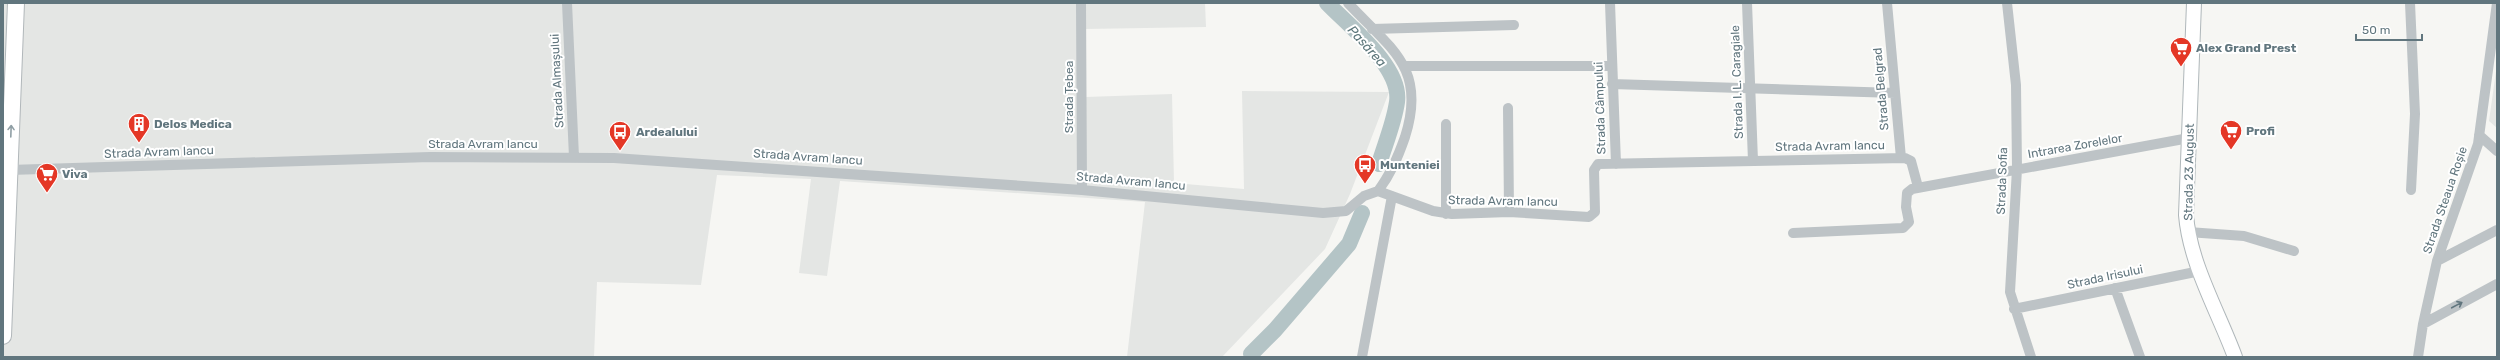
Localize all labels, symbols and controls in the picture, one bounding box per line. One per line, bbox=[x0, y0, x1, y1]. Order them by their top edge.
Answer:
scale bar bbox=[2356, 16, 2422, 42]
water label: Pasărea bbox=[1345, 22, 1390, 70]
text: 50 m bbox=[2362, 23, 2390, 37]
street label: Strada I. L. Caragiale bbox=[1728, 25, 1746, 139]
street label: Strada Almașului bbox=[548, 33, 566, 128]
supermarket icon: Alex Grand Prest bbox=[2168, 35, 2194, 68]
place label: Alex Grand Prest bbox=[2196, 41, 2297, 55]
street label: Strada Belgrad bbox=[1870, 47, 1892, 131]
street label: Strada Țebea bbox=[1062, 61, 1076, 133]
street label: Strada Câmpului bbox=[1591, 61, 1609, 155]
building icon: Delos Medica bbox=[126, 111, 152, 144]
place label: Delos Medica bbox=[154, 117, 232, 131]
supermarket icon: Profi bbox=[2218, 118, 2244, 151]
bus stop icon: Ardealului bbox=[607, 119, 633, 152]
street label: Strada 23 August bbox=[2181, 123, 2197, 221]
place label: Profi bbox=[2246, 124, 2275, 138]
one-way arrow bbox=[7, 125, 14, 138]
place label: Ardealului bbox=[636, 125, 697, 139]
street label: Intrarea Zorelelor bbox=[2026, 131, 2124, 161]
street label: Strada Avram Iancu bbox=[428, 137, 538, 151]
street label: Strada Avram Iancu bbox=[1775, 138, 1885, 154]
street label: Strada Avram Iancu bbox=[104, 143, 214, 161]
street label: Strada Steaua Roșie bbox=[2420, 144, 2470, 256]
street label: Strada Avram Iancu bbox=[753, 146, 863, 168]
street label: Strada Sofia bbox=[1994, 147, 2010, 215]
bus stop icon: Munteniei bbox=[1352, 152, 1378, 185]
place label: Munteniei bbox=[1380, 158, 1440, 172]
supermarket icon: Viva bbox=[34, 161, 60, 194]
place label: Viva bbox=[62, 167, 88, 181]
street label: Strada Avram Iancu bbox=[1076, 169, 1186, 193]
street label: Strada Avram Iancu bbox=[1448, 193, 1558, 209]
street label: Strada Irisului bbox=[2066, 262, 2144, 292]
one-way arrow bbox=[2451, 301, 2463, 309]

